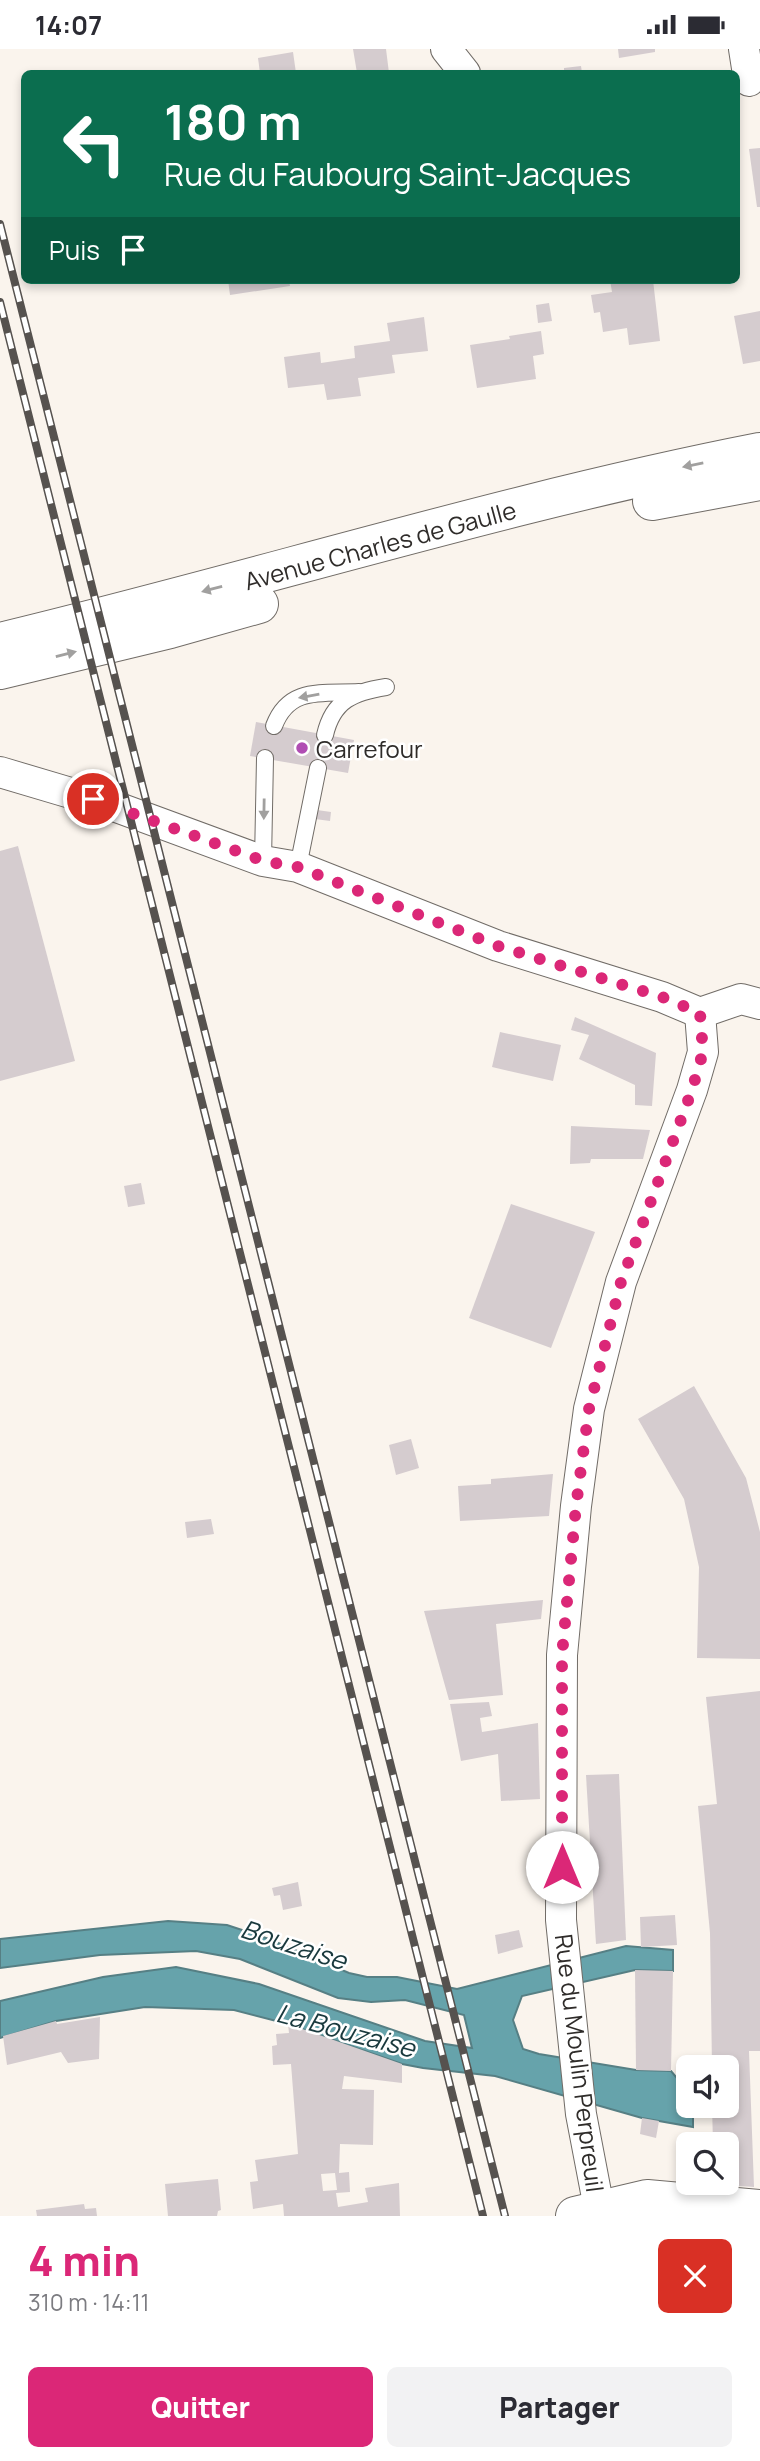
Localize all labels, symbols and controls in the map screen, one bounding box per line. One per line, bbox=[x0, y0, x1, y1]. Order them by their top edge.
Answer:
text: 14:07 bbox=[35, 7, 102, 43]
text: 180 m bbox=[164, 88, 302, 155]
icon: left bbox=[49, 98, 140, 189]
text: Rue du Faubourg Saint-Jacques bbox=[164, 152, 631, 196]
icon: arrive bbox=[114, 231, 152, 269]
text: Puis bbox=[49, 232, 100, 268]
one-way arrow bbox=[682, 459, 704, 470]
street label: Avenue Charles de Gaulle bbox=[240, 493, 520, 597]
one-way arrow bbox=[201, 585, 222, 595]
one-way arrow bbox=[55, 648, 77, 659]
one-way arrow bbox=[298, 691, 320, 702]
place label: Carrefour bbox=[316, 732, 423, 765]
marker: Carrefour bbox=[294, 740, 310, 756]
pin bbox=[63, 769, 123, 829]
icon: arrive bbox=[74, 780, 112, 818]
one-way arrow bbox=[258, 799, 270, 821]
position arrow bbox=[525, 1830, 599, 1904]
water label: Bouzaise bbox=[237, 1910, 353, 1979]
street label: Rue du Moulin Perpreuil bbox=[548, 1932, 612, 2194]
water label: La Bouzaise bbox=[273, 1994, 421, 2066]
map controls bbox=[676, 2055, 739, 2195]
button: sound bbox=[676, 2055, 739, 2118]
button: search bbox=[676, 2132, 739, 2195]
text: 4 min bbox=[28, 2231, 140, 2289]
button: close bbox=[658, 2239, 732, 2313]
text: 310 m · 14:11 bbox=[28, 2286, 150, 2318]
button: Quitter bbox=[28, 2367, 373, 2447]
button: Partager bbox=[387, 2367, 732, 2447]

